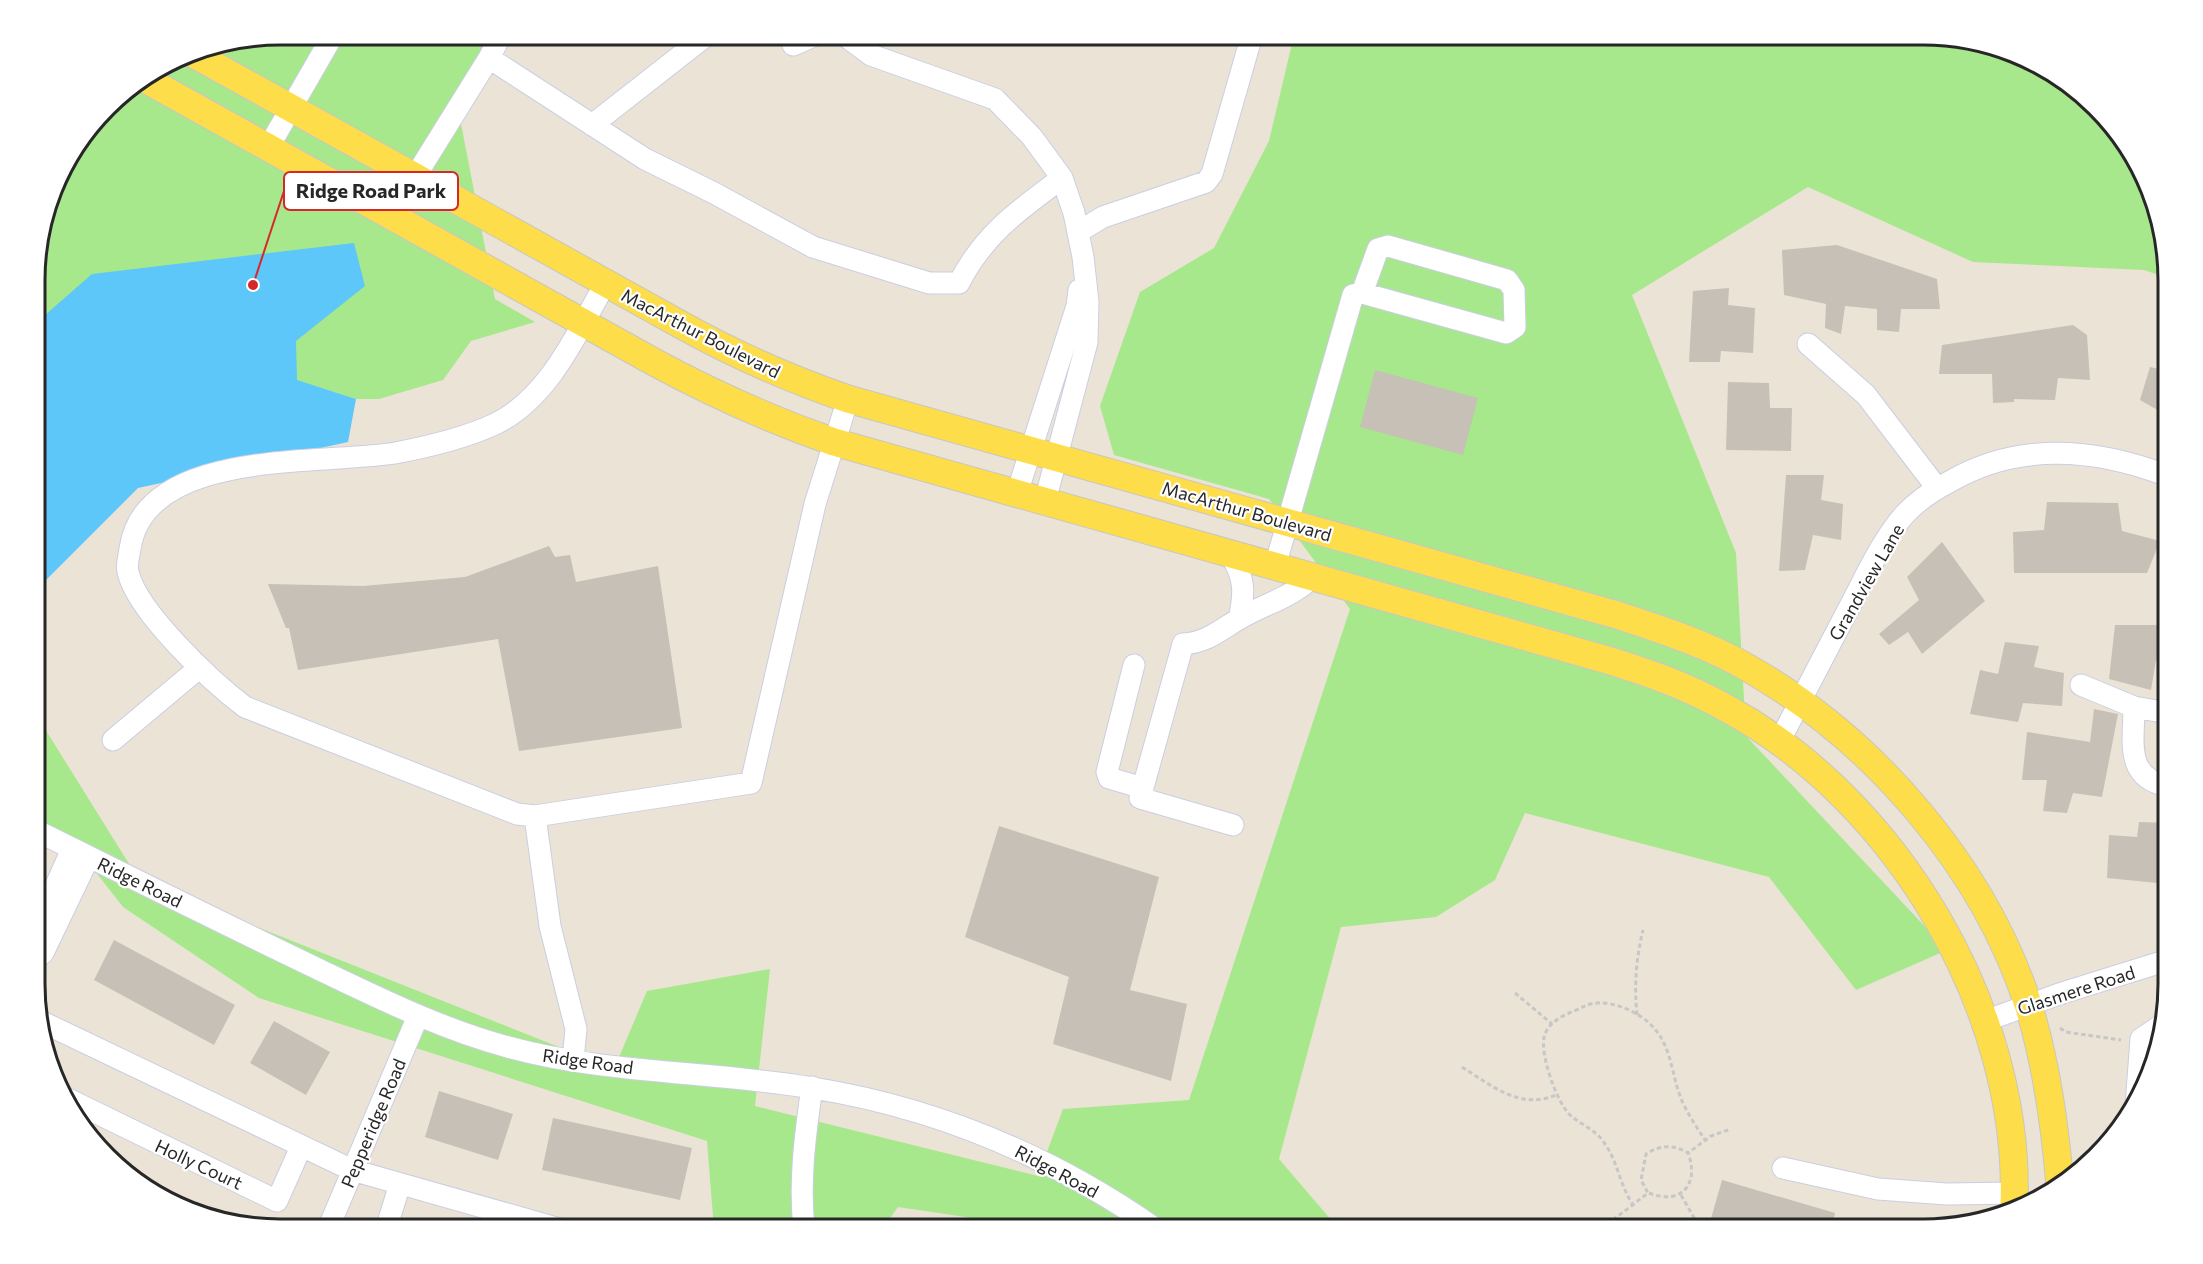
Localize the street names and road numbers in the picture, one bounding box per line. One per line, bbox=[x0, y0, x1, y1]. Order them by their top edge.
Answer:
street label: MacArthur Boulevard bbox=[618, 283, 784, 383]
street label: MacArthur Boulevard bbox=[1160, 476, 1334, 546]
street label: Grandview Lane bbox=[1824, 520, 1908, 644]
street label: Ridge Road bbox=[94, 852, 186, 912]
street label: Glasmere Road bbox=[2014, 961, 2138, 1019]
street label: Ridge Road bbox=[541, 1044, 635, 1078]
street label: Pepperidge Road bbox=[336, 1055, 410, 1191]
street label: Holly Court bbox=[152, 1134, 246, 1194]
street label: Ridge Road bbox=[1011, 1140, 1103, 1202]

